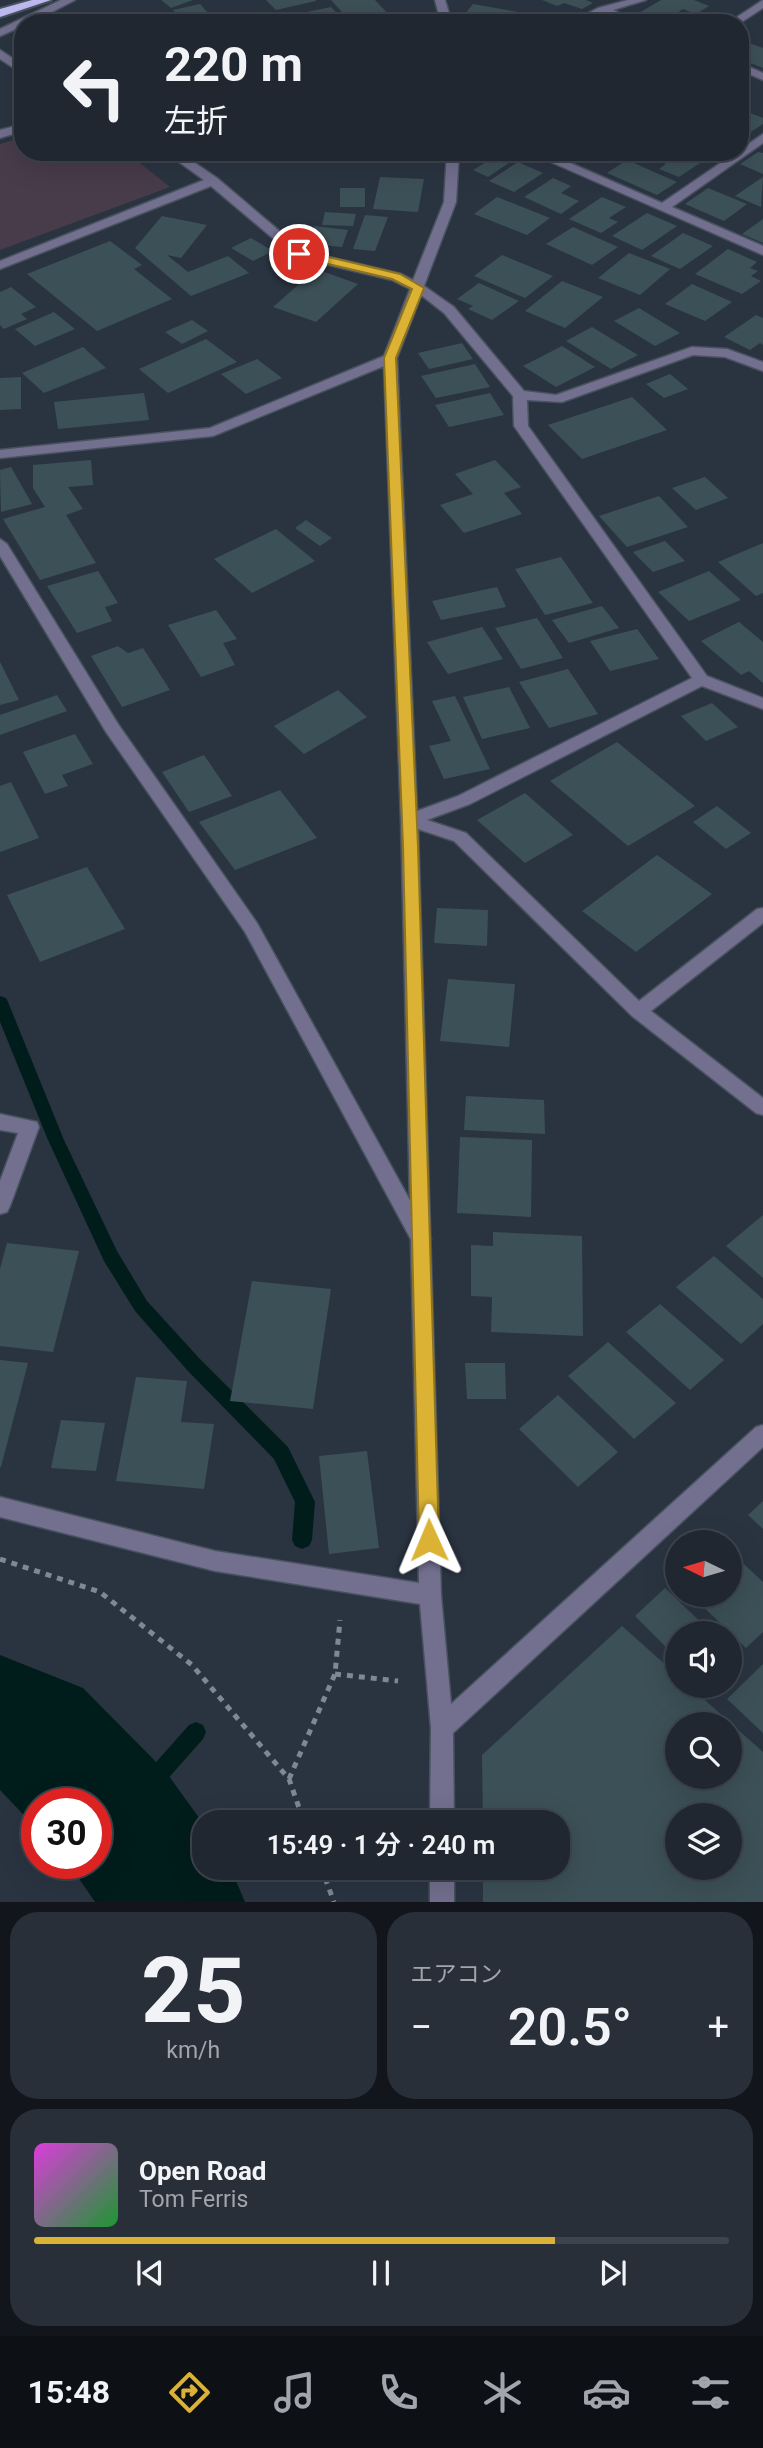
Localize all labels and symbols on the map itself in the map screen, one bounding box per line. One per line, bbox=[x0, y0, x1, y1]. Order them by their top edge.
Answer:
pin bbox=[269, 224, 329, 284]
position arrow bbox=[392, 1503, 466, 1577]
north arrow bbox=[665, 1530, 742, 1606]
speed limit sign: 30 bbox=[21, 1788, 112, 1879]

